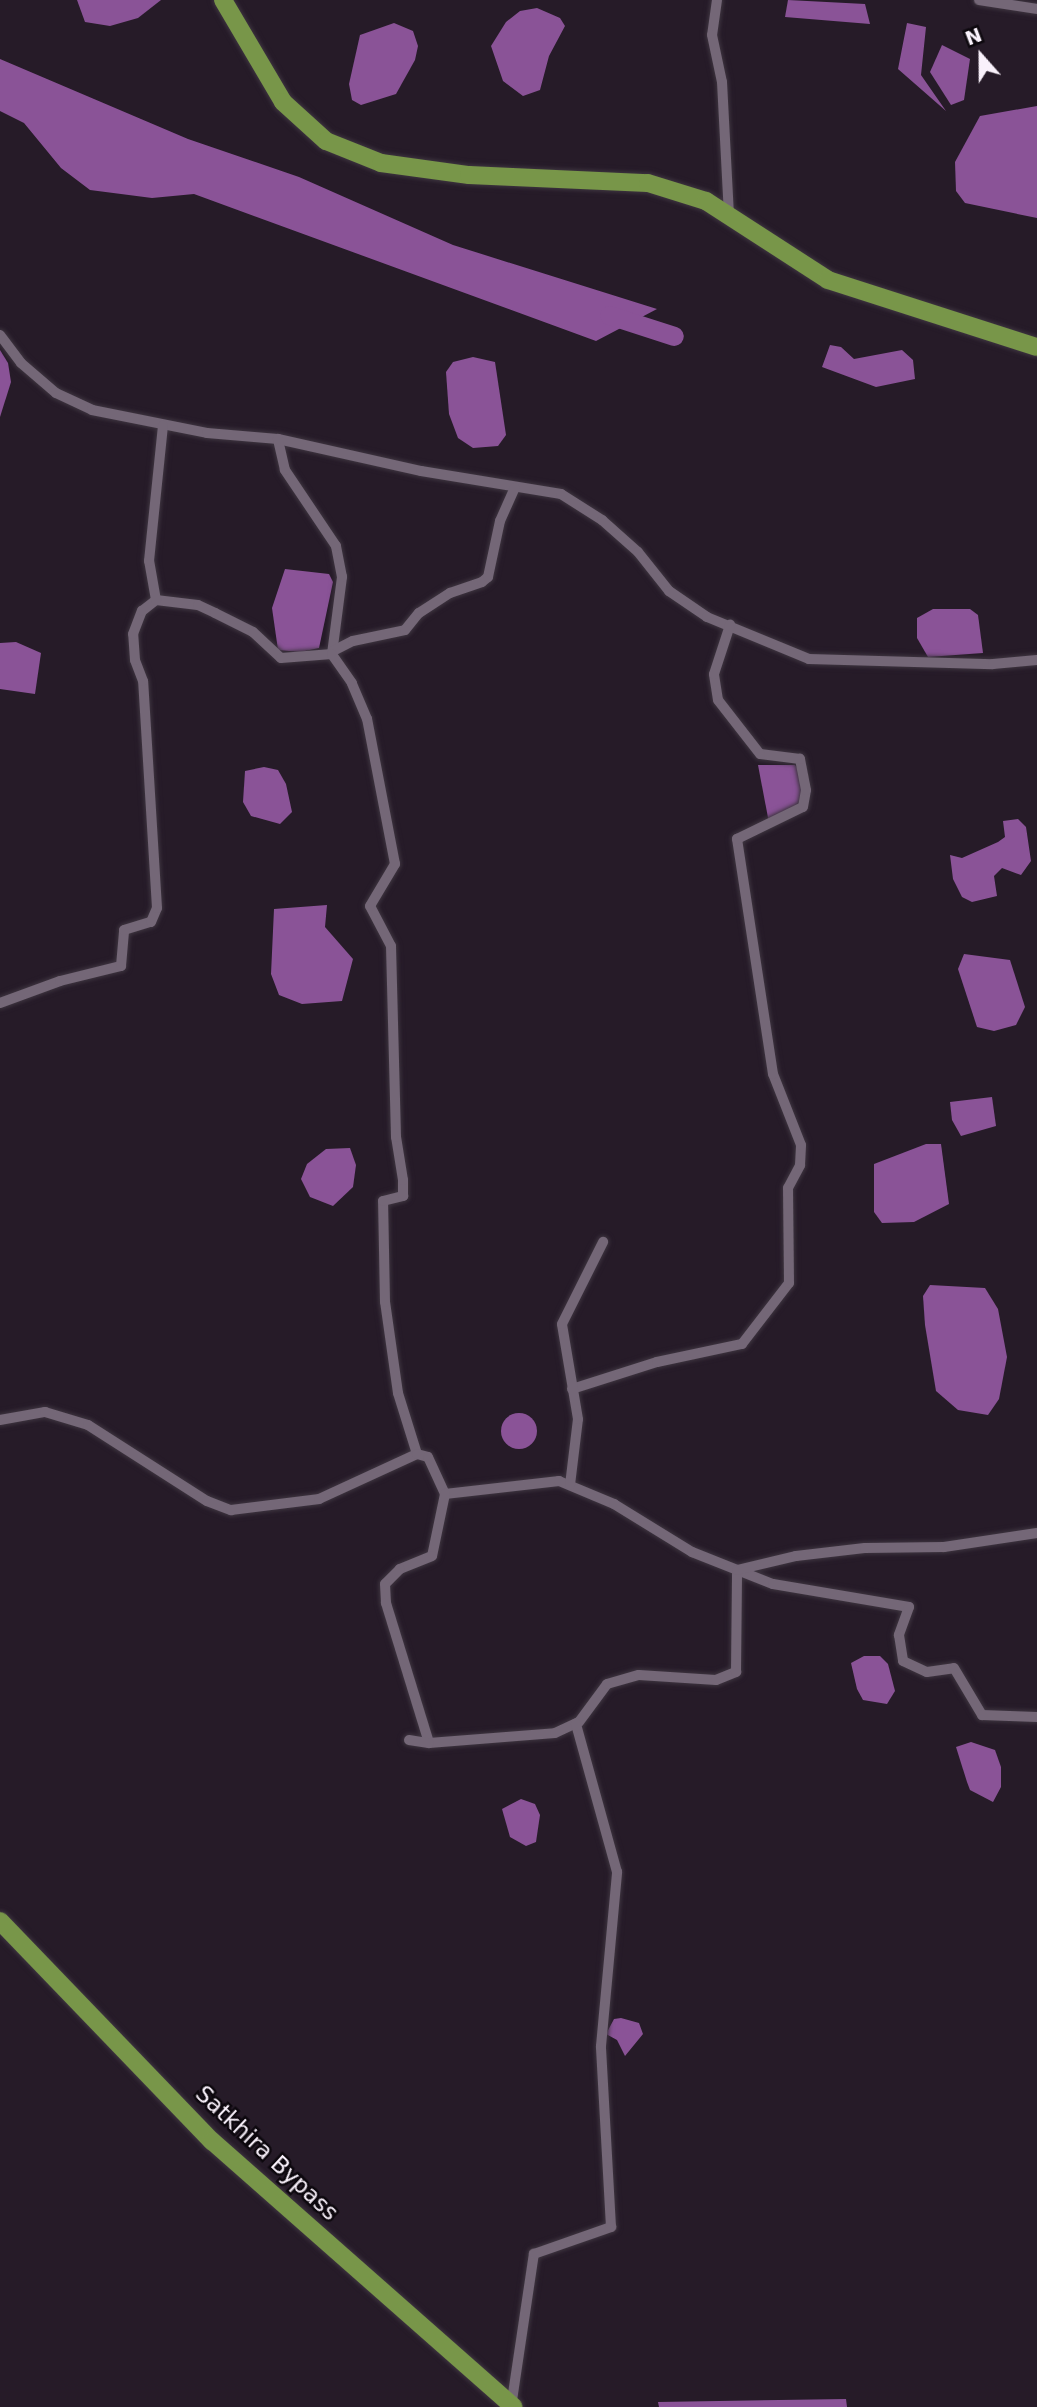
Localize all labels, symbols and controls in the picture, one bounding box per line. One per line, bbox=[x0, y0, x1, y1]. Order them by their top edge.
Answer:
north arrow bbox=[946, 21, 1016, 91]
text: N bbox=[962, 23, 985, 50]
street label: Satkhira Bypass bbox=[190, 2080, 344, 2226]

